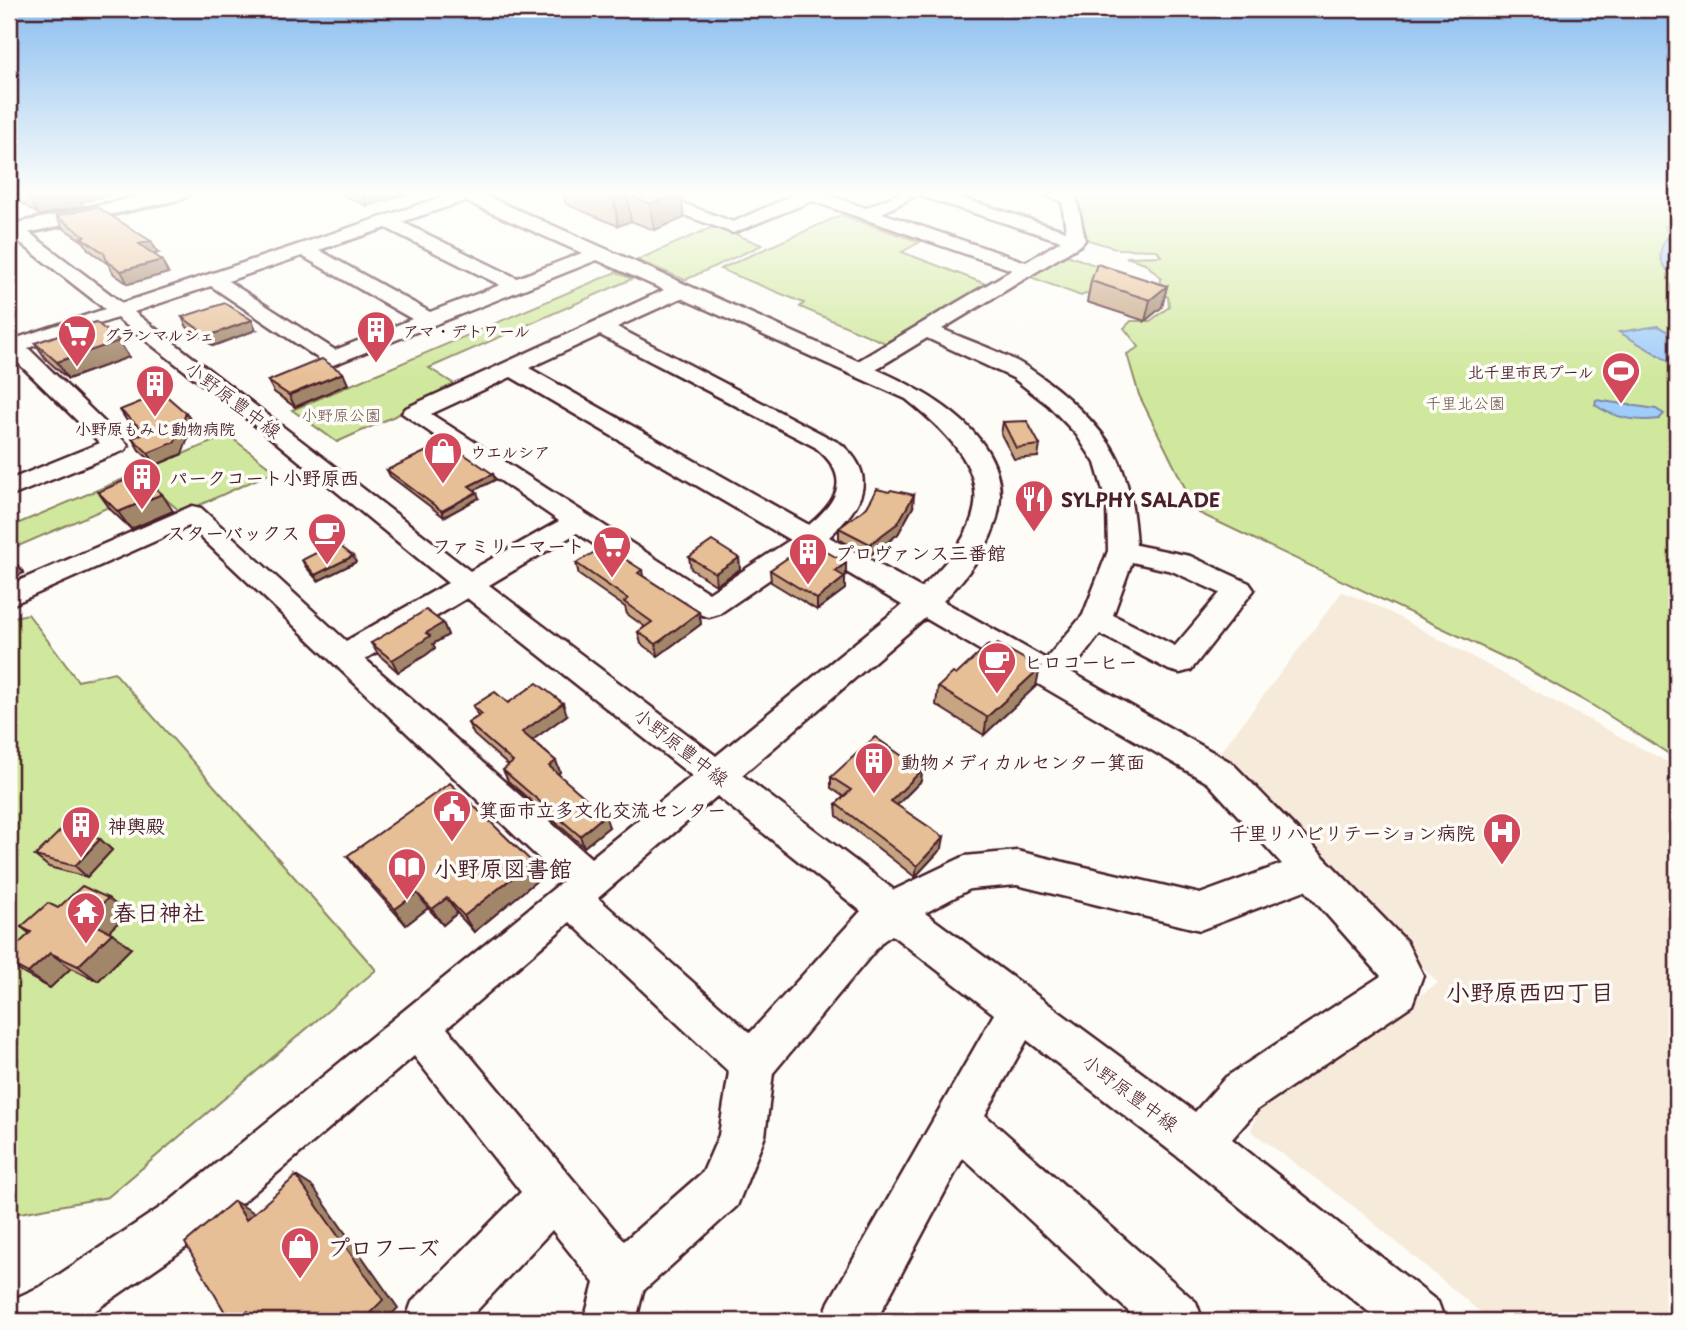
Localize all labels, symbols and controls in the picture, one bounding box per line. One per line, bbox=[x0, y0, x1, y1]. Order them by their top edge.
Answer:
building icon: アマ・デトワール bbox=[355, 309, 397, 364]
supermarket icon: グランマルシェ bbox=[56, 313, 98, 368]
place label: アマ・デトワール bbox=[403, 318, 530, 342]
place label: グランマルシェ bbox=[104, 322, 214, 346]
sports icon: 北千里市民プール bbox=[1600, 350, 1642, 405]
street label: 小野原豊中線 bbox=[180, 354, 288, 444]
place label: 北千里市民プール bbox=[1468, 359, 1594, 383]
building icon: 小野原もみじ動物病院 bbox=[134, 363, 176, 418]
park label: 千里北公園 bbox=[1425, 390, 1505, 414]
park label: 小野原公園 bbox=[301, 402, 381, 426]
place label: 小野原もみじ動物病院 bbox=[75, 416, 235, 440]
shop icon: ウエルシア bbox=[422, 430, 464, 485]
place label: ウエルシア bbox=[470, 439, 550, 463]
building icon: パークコート小野原西 bbox=[121, 456, 163, 511]
place label: パークコート小野原西 bbox=[169, 463, 359, 491]
restaurant icon: SYLPHY SALADE bbox=[1013, 478, 1055, 533]
place label: SYLPHY SALADE bbox=[1061, 485, 1220, 513]
cafe icon: スターバックス bbox=[306, 511, 348, 566]
place label: スターバックス bbox=[167, 518, 300, 546]
supermarket icon: ファミリーマート bbox=[591, 524, 633, 579]
place label: ファミリーマート bbox=[432, 531, 585, 559]
building icon: プロヴァンス三番館 bbox=[787, 531, 829, 586]
place label: プロヴァンス三番館 bbox=[835, 538, 1006, 566]
cafe icon: ヒロコーヒー bbox=[976, 640, 1018, 695]
place label: ヒロコーヒー bbox=[1024, 647, 1137, 675]
street label: 小野原豊中線 bbox=[628, 700, 736, 792]
building icon: 動物メディカルセンター箕面 bbox=[853, 740, 895, 795]
place label: 動物メディカルセンター箕面 bbox=[901, 747, 1145, 775]
public building icon: 箕面市立多文化交流センター bbox=[431, 788, 473, 843]
place label: 箕面市立多文化交流センター bbox=[479, 795, 726, 823]
building icon: 神輿殿 bbox=[60, 804, 102, 859]
place label: 神輿殿 bbox=[108, 811, 165, 839]
hospital icon: 千里リハビリテーション病院 bbox=[1481, 811, 1523, 866]
place label: 千里リハビリテーション病院 bbox=[1229, 818, 1475, 846]
library icon: 小野原図書館 bbox=[386, 846, 428, 901]
place label: 小野原図書館 bbox=[434, 850, 572, 885]
temple icon: 春日神社 bbox=[65, 890, 107, 945]
place label: 春日神社 bbox=[113, 894, 205, 929]
district label: 小野原西四丁目 bbox=[1446, 973, 1614, 1009]
street label: 小野原豊中線 bbox=[1077, 1047, 1185, 1137]
shop icon: プロフーズ bbox=[279, 1225, 321, 1280]
place label: プロフーズ bbox=[327, 1229, 440, 1264]

